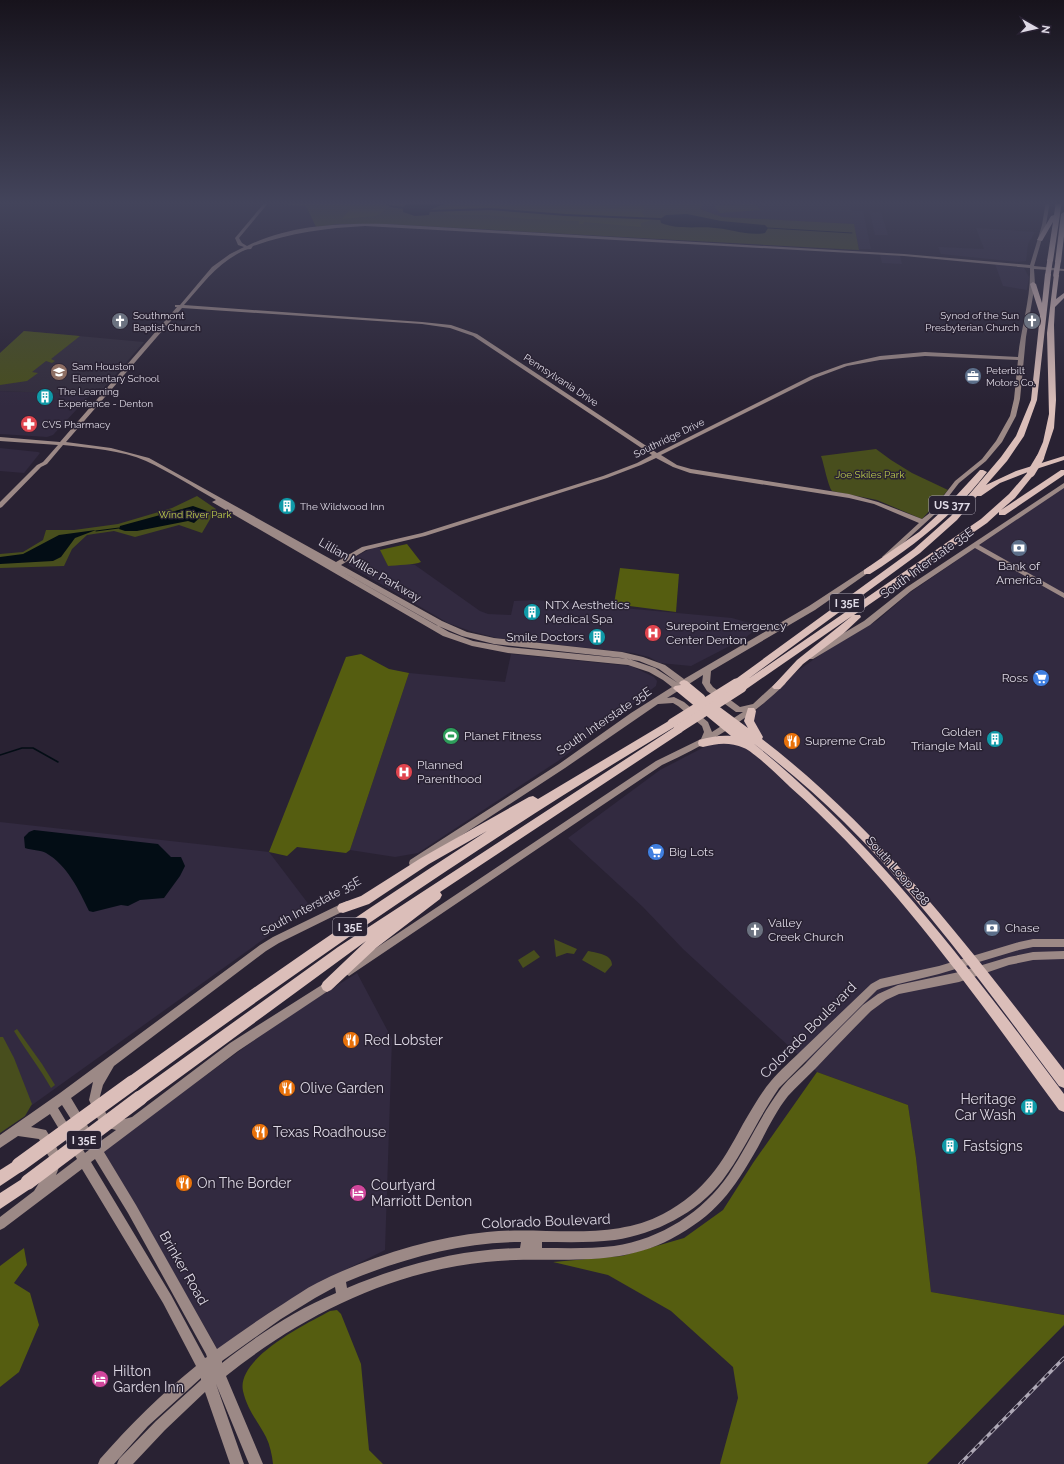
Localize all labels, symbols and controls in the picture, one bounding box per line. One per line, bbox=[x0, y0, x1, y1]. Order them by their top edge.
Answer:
north arrow bbox=[1016, 8, 1056, 48]
text: N bbox=[1038, 24, 1052, 34]
place label: Southmont Baptist Church bbox=[133, 310, 201, 333]
place label: Synod of the Sun Presbyterian Church bbox=[925, 310, 1019, 333]
church icon: Southmont Baptist Church bbox=[110, 311, 130, 331]
church icon: Synod of the Sun Presbyterian Church bbox=[1022, 311, 1042, 331]
street label: Pennsylvania Drive bbox=[522, 352, 601, 408]
place label: Sam Houston Elementary School bbox=[72, 361, 160, 384]
school or university icon: Sam Houston Elementary School bbox=[49, 362, 69, 382]
place label: Peterbilt Motors Co. bbox=[986, 365, 1035, 388]
office icon: Peterbilt Motors Co. bbox=[963, 366, 983, 386]
place label: The Learning Experience - Denton bbox=[58, 386, 153, 409]
building icon: The Learning Experience - Denton bbox=[35, 387, 55, 407]
pharmacy icon: CVS Pharmacy bbox=[19, 414, 39, 434]
street label: Southridge Drive bbox=[632, 416, 706, 460]
place label: CVS Pharmacy bbox=[42, 419, 111, 430]
park label: Joe Skiles Park bbox=[835, 469, 905, 480]
building icon: The Wildwood Inn bbox=[277, 496, 297, 516]
road number: US 377 bbox=[929, 496, 975, 514]
place label: The Wildwood Inn bbox=[300, 501, 385, 512]
park label: Wind River Park bbox=[158, 509, 232, 520]
street label: South Interstate 35E bbox=[878, 525, 976, 601]
street label: Lillian Miller Parkway bbox=[316, 535, 424, 605]
bank icon: Bank of America bbox=[1009, 538, 1029, 558]
place label: Bank of America bbox=[996, 559, 1042, 587]
road number: I 35E bbox=[830, 594, 864, 612]
place label: NTX Aesthetics Medical Spa bbox=[545, 598, 630, 626]
building icon: NTX Aesthetics Medical Spa bbox=[522, 602, 542, 622]
place label: Surepoint Emergency Center Denton bbox=[666, 619, 787, 647]
hospital icon: Surepoint Emergency Center Denton bbox=[643, 623, 663, 643]
building icon: Smile Doctors bbox=[587, 627, 607, 647]
place label: Smile Doctors bbox=[506, 630, 584, 644]
supermarket icon: Ross bbox=[1031, 668, 1051, 688]
place label: Ross bbox=[1002, 671, 1028, 685]
street label: South Interstate 35E bbox=[554, 684, 654, 758]
place label: Golden Triangle Mall bbox=[911, 725, 983, 753]
sports icon: Planet Fitness bbox=[441, 726, 461, 746]
place label: Planet Fitness bbox=[464, 729, 542, 743]
building icon: Golden Triangle Mall bbox=[985, 729, 1005, 749]
restaurant icon: Supreme Crab bbox=[782, 731, 802, 751]
place label: Supreme Crab bbox=[805, 734, 885, 748]
place label: Planned Parenthood bbox=[417, 758, 482, 786]
hospital icon: Planned Parenthood bbox=[394, 762, 414, 782]
street label: South Loop 288 bbox=[863, 834, 933, 908]
supermarket icon: Big Lots bbox=[646, 842, 666, 862]
place label: Big Lots bbox=[669, 845, 714, 859]
street label: South Interstate 35E bbox=[259, 874, 363, 938]
place label: Valley Creek Church bbox=[768, 916, 844, 944]
road number: I 35E bbox=[333, 918, 367, 936]
bank icon: Chase bbox=[982, 918, 1002, 938]
church icon: Valley Creek Church bbox=[745, 920, 765, 940]
place label: Chase bbox=[1005, 921, 1040, 935]
street label: Colorado Boulevard bbox=[757, 979, 859, 1081]
restaurant icon: Red Lobster bbox=[341, 1030, 361, 1050]
place label: Red Lobster bbox=[364, 1032, 443, 1048]
restaurant icon: Olive Garden bbox=[277, 1078, 297, 1098]
place label: Olive Garden bbox=[300, 1080, 384, 1096]
place label: Heritage Car Wash bbox=[955, 1091, 1016, 1123]
building icon: Heritage Car Wash bbox=[1019, 1097, 1039, 1117]
restaurant icon: Texas Roadhouse bbox=[250, 1122, 270, 1142]
place label: Texas Roadhouse bbox=[273, 1124, 386, 1140]
road number: I 35E bbox=[67, 1131, 101, 1149]
building icon: Fastsigns bbox=[940, 1136, 960, 1156]
place label: Fastsigns bbox=[963, 1138, 1023, 1154]
restaurant icon: On The Border bbox=[174, 1173, 194, 1193]
place label: On The Border bbox=[197, 1175, 292, 1191]
place label: Courtyard Marriott Denton bbox=[371, 1177, 472, 1209]
hotel icon: Courtyard Marriott Denton bbox=[348, 1183, 368, 1203]
street label: Colorado Boulevard bbox=[481, 1211, 611, 1231]
street label: Brinker Road bbox=[156, 1228, 212, 1308]
place label: Hilton Garden Inn bbox=[113, 1363, 184, 1395]
hotel icon: Hilton Garden Inn bbox=[90, 1369, 110, 1389]

